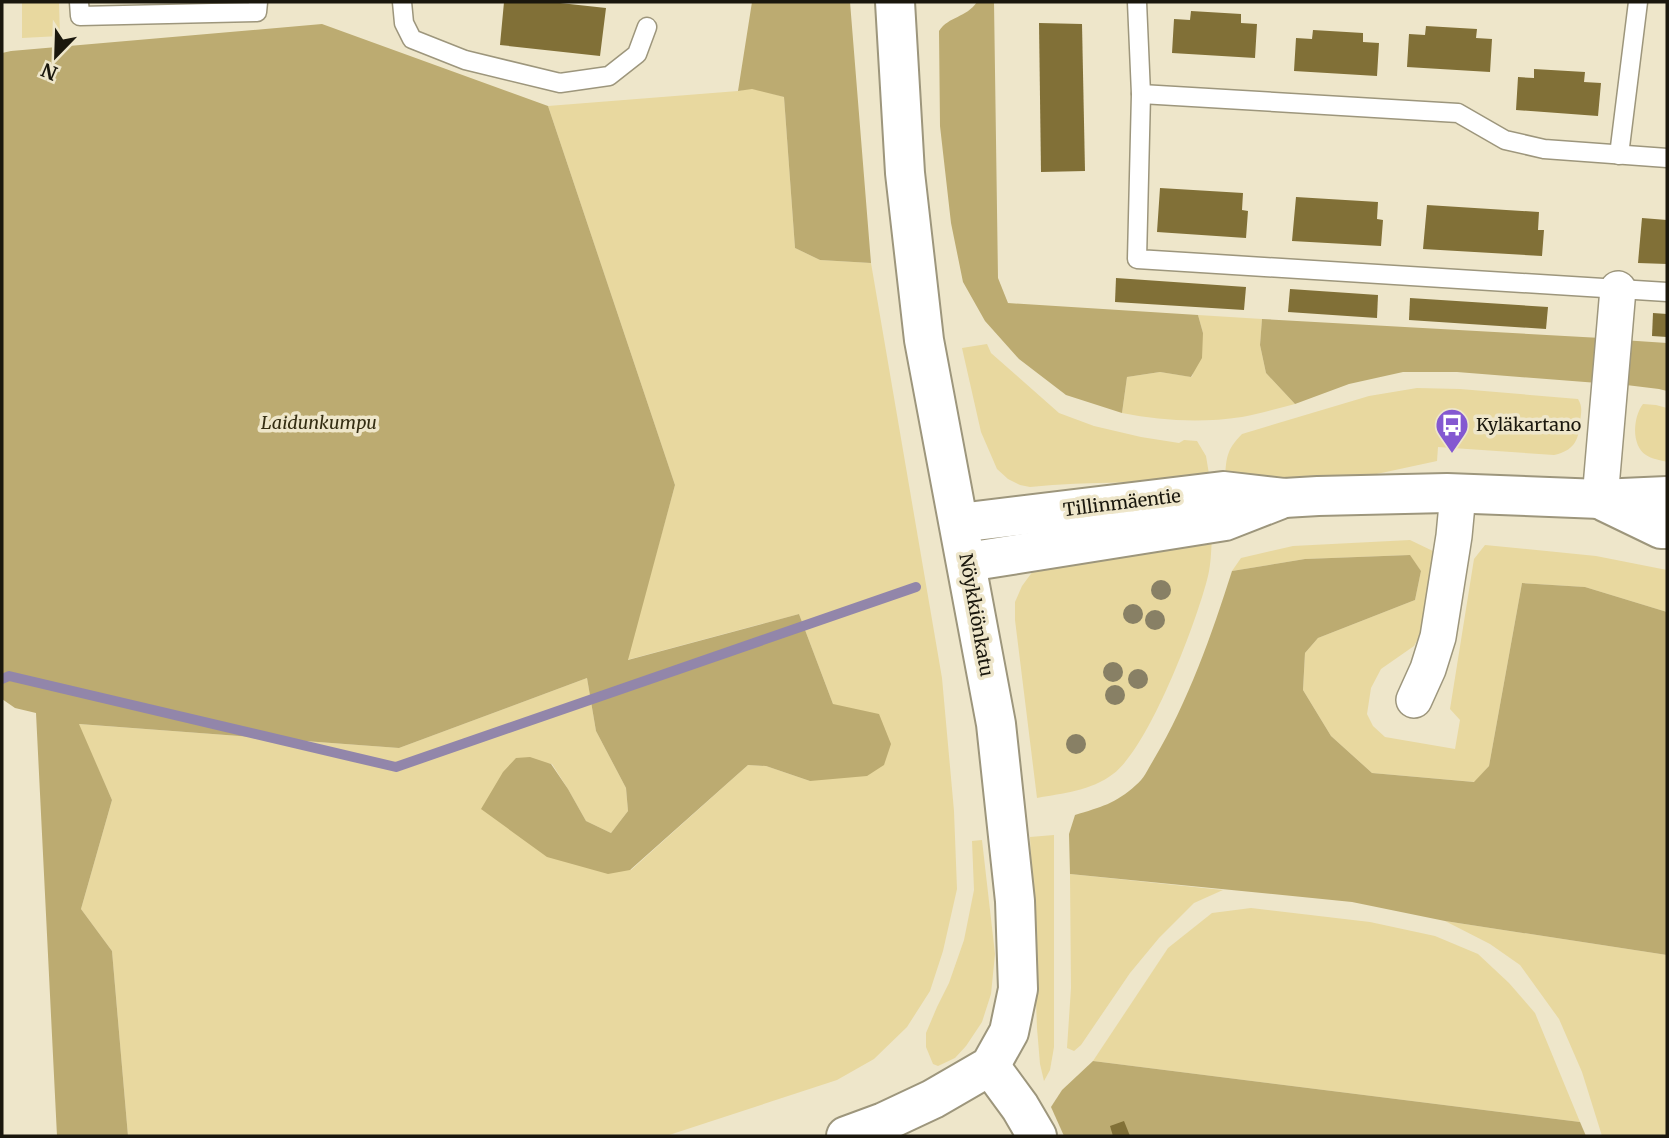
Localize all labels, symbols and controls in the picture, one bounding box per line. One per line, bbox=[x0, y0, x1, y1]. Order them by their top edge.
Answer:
north arrow bbox=[21, 21, 91, 91]
text: N bbox=[38, 58, 61, 86]
bus stop icon: Kyläkartano bbox=[1433, 406, 1471, 455]
park label: Laidunkumpu bbox=[261, 411, 377, 434]
place label: Kyläkartano bbox=[1476, 413, 1581, 436]
street label: Tillinmäentie bbox=[1062, 484, 1182, 521]
street label: Nöykkiönkatu bbox=[954, 552, 999, 678]

